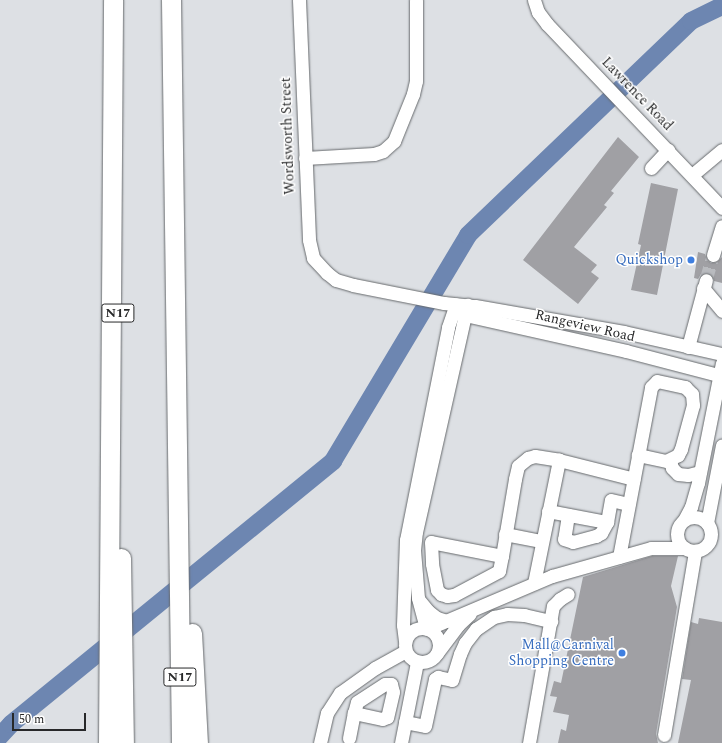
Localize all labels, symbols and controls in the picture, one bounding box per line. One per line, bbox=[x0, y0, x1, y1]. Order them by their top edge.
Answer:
street label: Lawrence Road bbox=[598, 54, 676, 134]
street label: Wordsworth Street bbox=[278, 77, 298, 195]
place label: Quickshop bbox=[616, 252, 683, 268]
marker: Quickshop bbox=[686, 255, 696, 265]
road number: N17 bbox=[101, 302, 135, 324]
street label: Rangeview Road bbox=[533, 306, 637, 346]
place label: Mall@Carnival Shopping Centre bbox=[509, 637, 614, 670]
marker: Mall@Carnival Shopping Centre bbox=[617, 648, 627, 658]
road number: N17 bbox=[163, 666, 197, 688]
scale bar bbox=[14, 705, 88, 731]
text: 50 m bbox=[19, 710, 44, 729]

